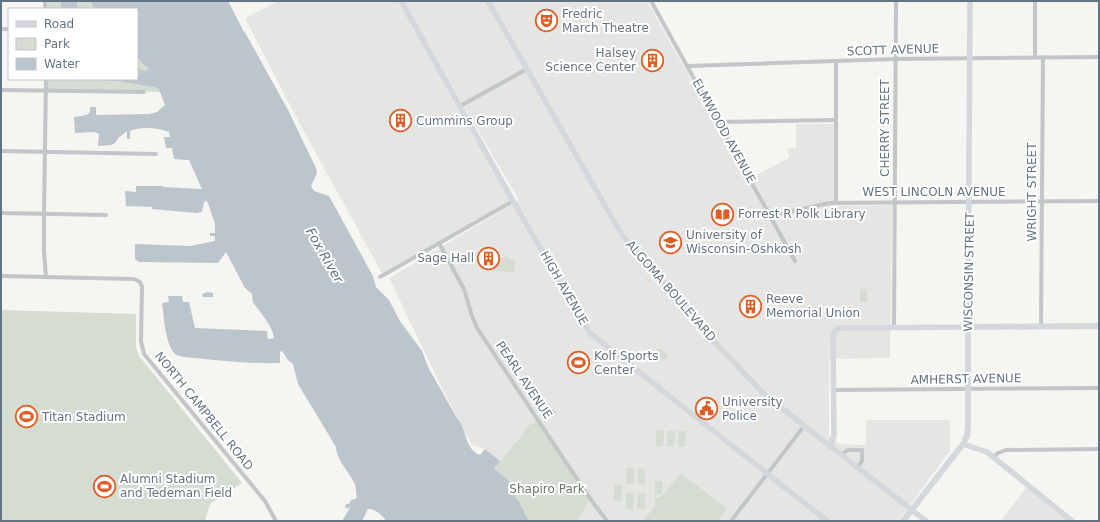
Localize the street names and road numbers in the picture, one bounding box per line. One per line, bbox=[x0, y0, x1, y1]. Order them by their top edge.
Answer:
street label: SCOTT AVENUE bbox=[847, 41, 939, 59]
street label: ELMWOOD AVENUE bbox=[690, 76, 758, 186]
street label: CHERRY STREET bbox=[878, 78, 892, 177]
street label: WRIGHT STREET bbox=[1025, 142, 1039, 242]
street label: WEST LINCOLN AVENUE bbox=[862, 185, 1006, 199]
street label: WISCONSIN STREET bbox=[961, 211, 977, 332]
street label: ALGOMA BOULEVARD bbox=[623, 237, 719, 345]
street label: HIGH AVENUE bbox=[537, 248, 591, 328]
street label: PEARL AVENUE bbox=[493, 339, 555, 421]
street label: NORTH CAMPBELL ROAD bbox=[152, 349, 256, 473]
street label: AMHERST AVENUE bbox=[910, 371, 1022, 387]

